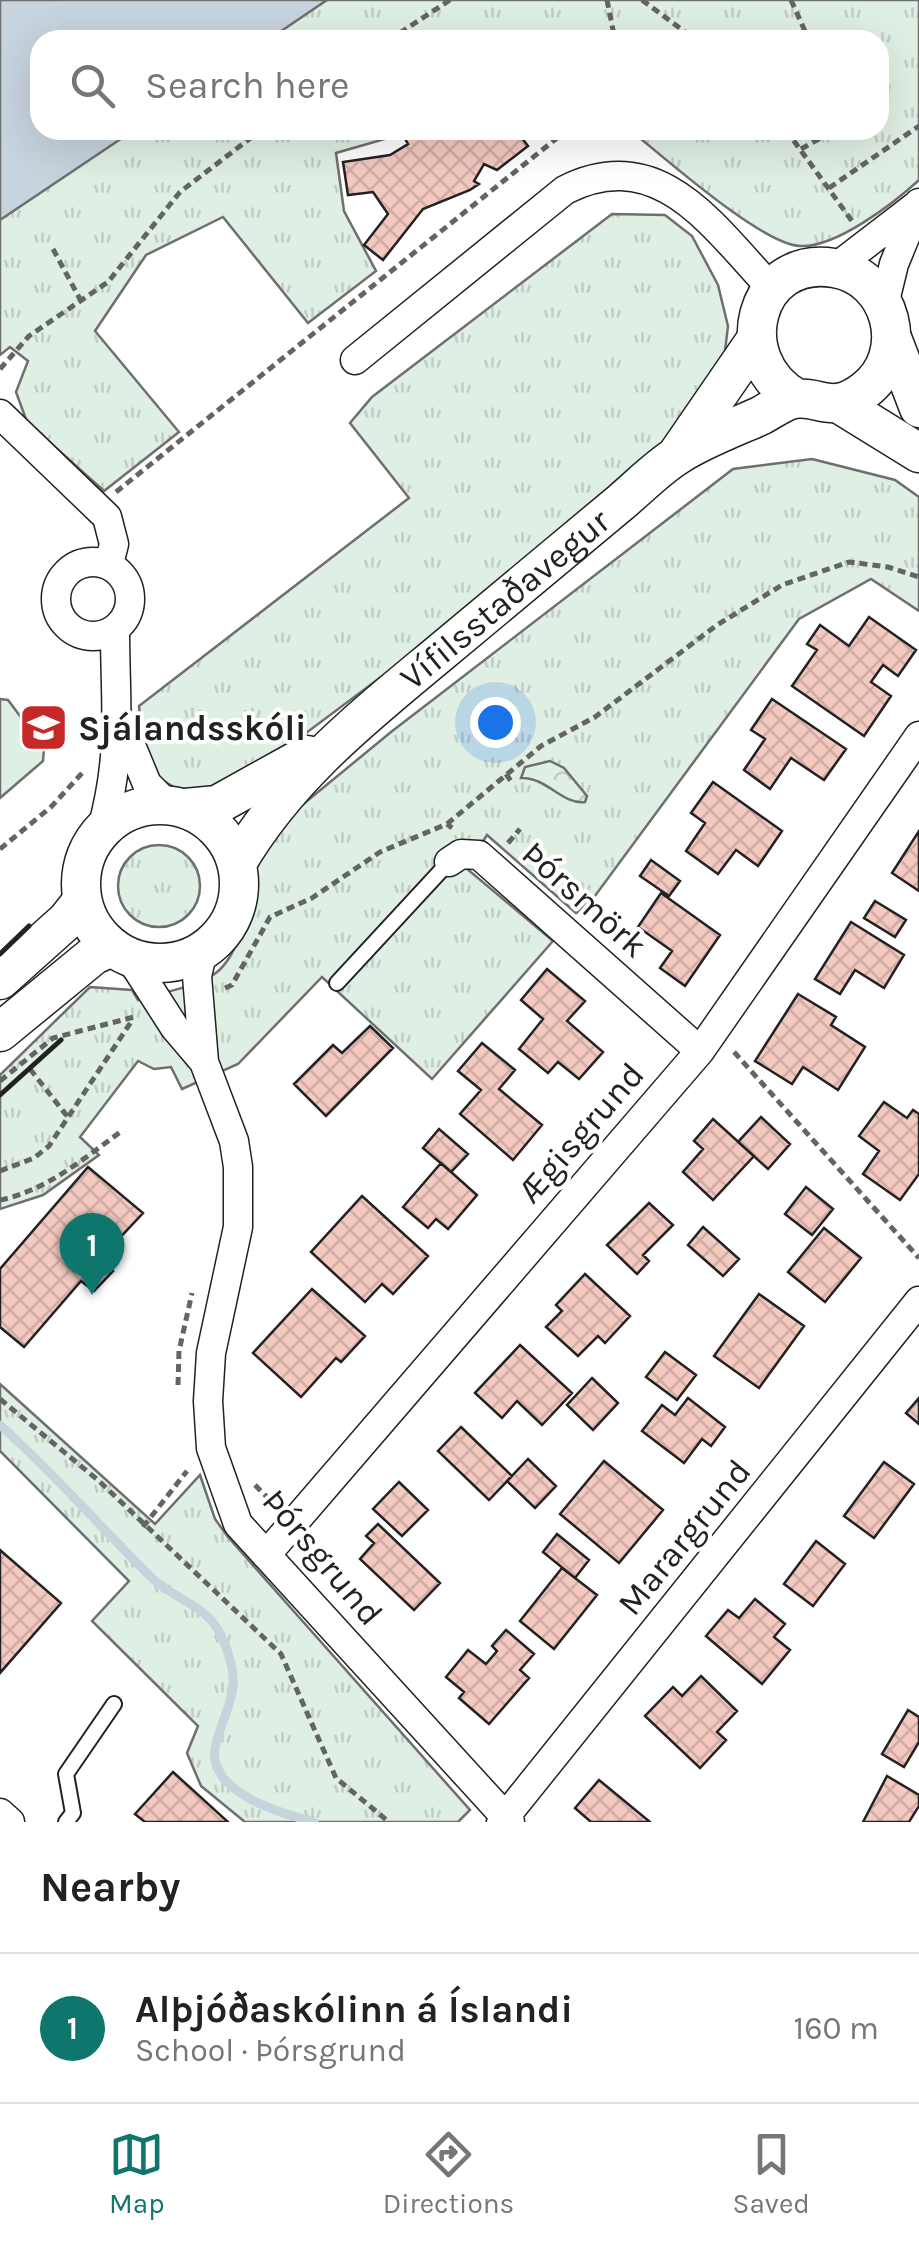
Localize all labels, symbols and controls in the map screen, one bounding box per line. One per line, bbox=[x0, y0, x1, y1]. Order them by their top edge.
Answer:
search box bbox=[30, 30, 889, 140]
icon: search bbox=[65, 58, 120, 113]
text: Search here bbox=[145, 63, 349, 108]
street label: Vífilsstaðavegur bbox=[392, 500, 618, 698]
your location bbox=[470, 697, 521, 748]
school or university icon: Sjálandsskóli bbox=[17, 702, 69, 754]
place label: Sjálandsskóli bbox=[78, 708, 307, 750]
street label: Þórsmörk bbox=[514, 833, 656, 966]
street label: Ægisgrund bbox=[508, 1054, 653, 1212]
pin: 1 bbox=[59, 1212, 124, 1295]
street label: Marargrund bbox=[609, 1451, 760, 1623]
street label: Þórsgrund bbox=[254, 1481, 391, 1634]
text: Nearby bbox=[40, 1862, 180, 1912]
text: Alþjóðaskólinn á Íslandi bbox=[135, 1987, 573, 2032]
text: 1 bbox=[67, 2010, 78, 2047]
text: 160 m bbox=[794, 2010, 879, 2047]
text: School · Þórsgrund bbox=[135, 2032, 406, 2069]
tab: Map bbox=[109, 2127, 165, 2220]
tab: Directions bbox=[383, 2127, 514, 2220]
tab: Saved bbox=[732, 2127, 810, 2220]

